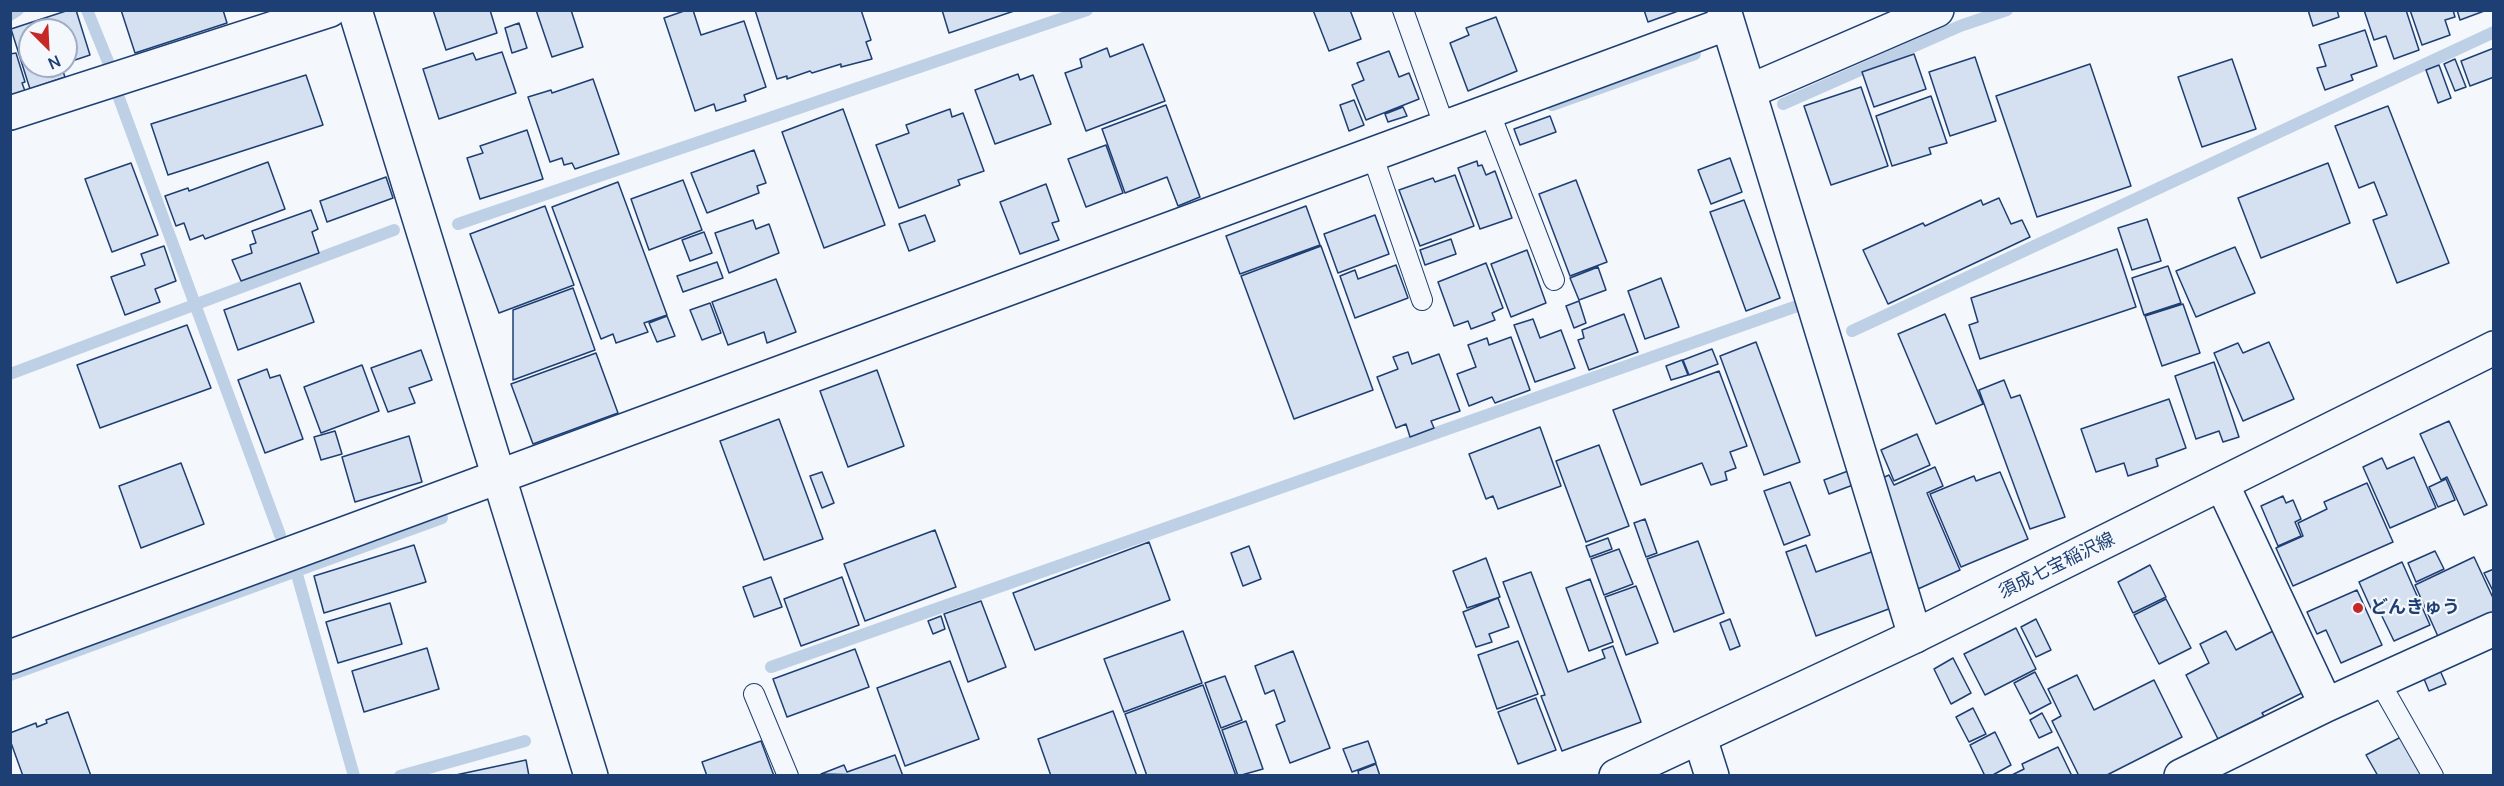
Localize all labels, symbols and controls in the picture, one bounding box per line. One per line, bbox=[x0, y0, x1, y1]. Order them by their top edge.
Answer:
north arrow bbox=[18, 18, 78, 78]
text: N bbox=[45, 50, 64, 75]
street label: 須成七宝稲沢線 bbox=[1996, 529, 2118, 603]
place label: どんきゅう bbox=[2370, 597, 2460, 619]
marker: どんきゅう bbox=[2351, 601, 2365, 615]

